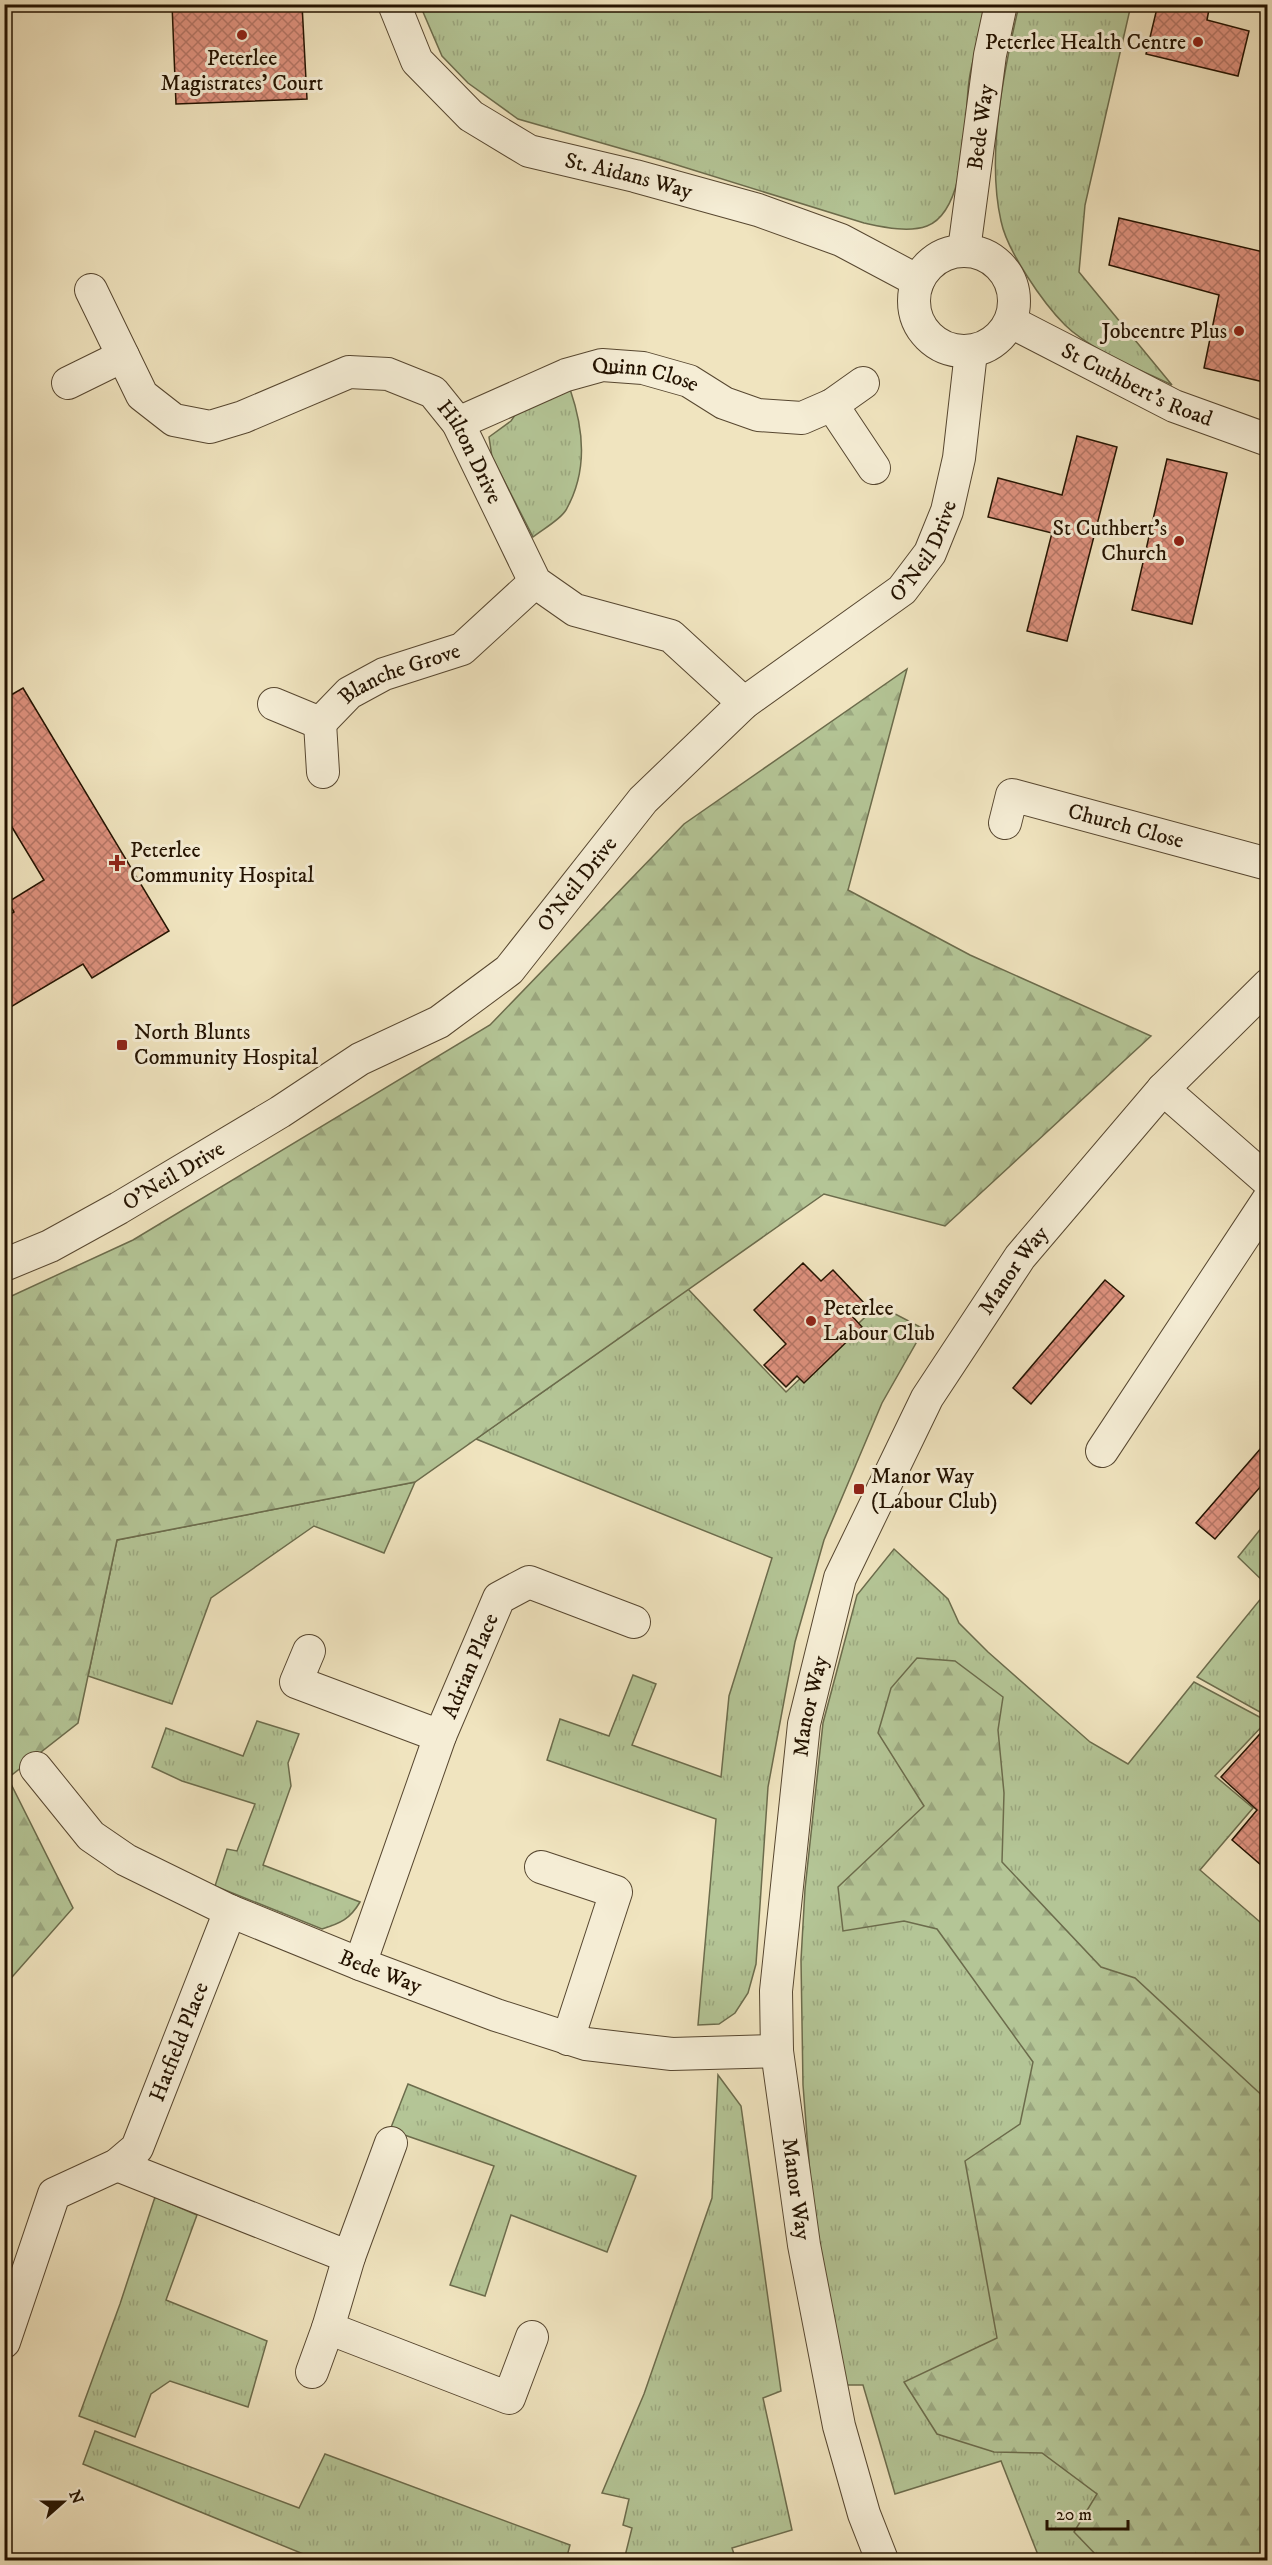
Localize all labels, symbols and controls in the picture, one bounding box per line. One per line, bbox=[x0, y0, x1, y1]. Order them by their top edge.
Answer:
marker: Peterlee Magistrates' Court bbox=[235, 28, 249, 42]
place label: Peterlee Health Centre bbox=[985, 29, 1186, 56]
marker: Peterlee Health Centre bbox=[1191, 35, 1205, 49]
place label: Peterlee Magistrates' Court bbox=[161, 45, 323, 97]
street label: Bede Way bbox=[961, 82, 1000, 172]
street label: St. Aidans Way bbox=[562, 146, 696, 205]
place label: Jobcentre Plus bbox=[1099, 318, 1227, 345]
marker: Jobcentre Plus bbox=[1232, 324, 1246, 338]
street label: St Cuthbert's Road bbox=[1057, 337, 1216, 432]
street label: Quinn Close bbox=[589, 348, 705, 398]
street label: Hilton Drive bbox=[431, 394, 508, 508]
street label: O'Neil Drive bbox=[884, 498, 962, 608]
place label: St Cuthbert's Church bbox=[1053, 515, 1167, 567]
marker: St Cuthbert's Church bbox=[1172, 534, 1186, 548]
street label: Blanche Grove bbox=[332, 637, 464, 710]
street label: Church Close bbox=[1065, 797, 1187, 854]
street label: O'Neil Drive bbox=[531, 831, 623, 937]
place label: Peterlee Community Hospital bbox=[130, 837, 314, 889]
marker: Peterlee Community Hospital bbox=[108, 854, 126, 872]
place label: North Blunts Community Hospital bbox=[134, 1019, 318, 1071]
marker: North Blunts Community Hospital bbox=[115, 1038, 129, 1052]
street label: O'Neil Drive bbox=[118, 1135, 229, 1216]
street label: Manor Way bbox=[972, 1220, 1054, 1320]
place label: Peterlee Labour Club bbox=[823, 1295, 935, 1347]
marker: Peterlee Labour Club bbox=[804, 1314, 818, 1328]
place label: Manor Way (Labour Club) bbox=[871, 1463, 997, 1515]
marker: Manor Way (Labour Club) bbox=[852, 1482, 866, 1496]
street label: Adrian Place bbox=[436, 1609, 504, 1722]
street label: Manor Way bbox=[787, 1652, 834, 1758]
street label: Bede Way bbox=[335, 1943, 426, 2000]
street label: Hatfield Place bbox=[143, 1978, 214, 2105]
street label: Manor Way bbox=[775, 2136, 817, 2242]
north arrow bbox=[33, 2472, 93, 2532]
text: N bbox=[64, 2487, 88, 2507]
scale bar bbox=[1047, 2493, 1128, 2531]
text: 20 m bbox=[1056, 2504, 1092, 2526]

